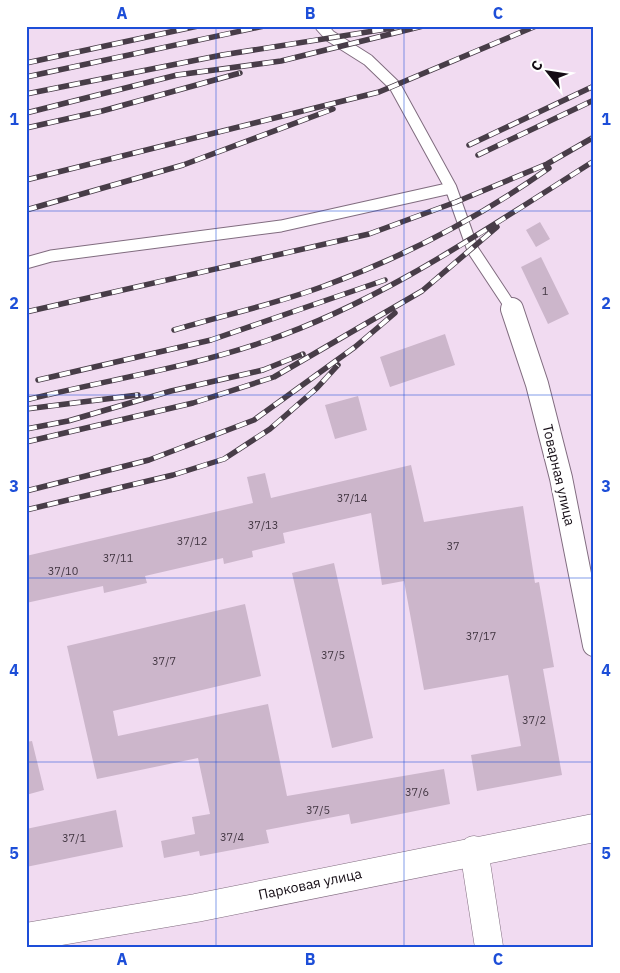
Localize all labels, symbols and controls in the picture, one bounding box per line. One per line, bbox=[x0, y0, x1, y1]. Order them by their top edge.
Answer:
text: A bbox=[117, 3, 128, 23]
text: B bbox=[305, 3, 316, 23]
text: C bbox=[493, 3, 503, 23]
north arrow bbox=[522, 48, 572, 98]
text: С bbox=[527, 57, 547, 74]
text: 1 bbox=[9, 109, 19, 129]
text: 1 bbox=[601, 109, 611, 129]
house number: 1 bbox=[542, 284, 549, 298]
text: 2 bbox=[9, 293, 19, 313]
text: 2 bbox=[601, 293, 611, 313]
street label: Товарная улица bbox=[539, 423, 580, 528]
text: 3 bbox=[9, 476, 19, 496]
text: 3 bbox=[601, 476, 611, 496]
house number: 37/14 bbox=[337, 491, 368, 505]
house number: 37/13 bbox=[248, 518, 278, 532]
house number: 37/12 bbox=[177, 534, 207, 548]
house number: 37 bbox=[446, 539, 460, 553]
house number: 37/11 bbox=[103, 551, 134, 565]
house number: 37/10 bbox=[48, 564, 78, 578]
house number: 37/17 bbox=[466, 629, 496, 643]
house number: 37/5 bbox=[321, 648, 345, 662]
house number: 37/7 bbox=[152, 654, 176, 668]
text: 4 bbox=[9, 660, 19, 680]
text: 4 bbox=[601, 660, 611, 680]
house number: 37/2 bbox=[522, 713, 546, 727]
house number: 37/6 bbox=[405, 785, 429, 799]
house number: 37/5 bbox=[306, 803, 330, 817]
house number: 37/4 bbox=[220, 830, 244, 844]
house number: 37/1 bbox=[62, 831, 86, 845]
text: 5 bbox=[9, 843, 19, 863]
text: 5 bbox=[601, 843, 611, 863]
street label: Парковая улица bbox=[257, 864, 364, 904]
text: A bbox=[117, 949, 128, 969]
text: B bbox=[305, 949, 316, 969]
text: C bbox=[493, 949, 503, 969]

